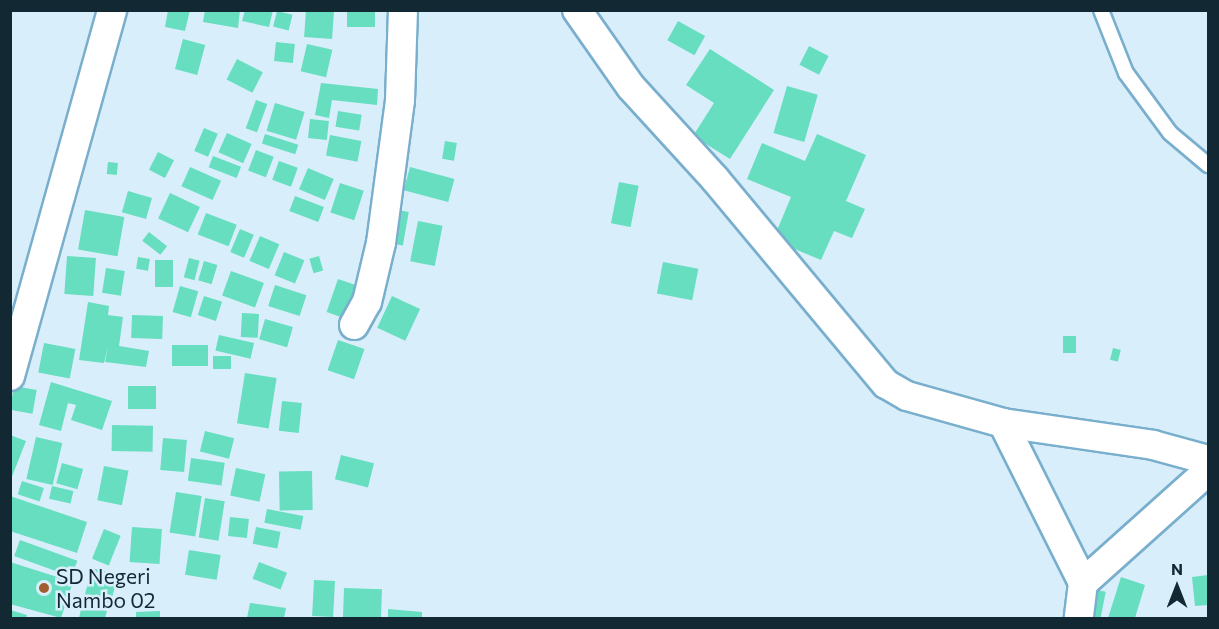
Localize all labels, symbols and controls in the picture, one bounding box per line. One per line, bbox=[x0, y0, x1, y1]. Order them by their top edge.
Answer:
north arrow bbox=[1147, 557, 1207, 617]
text: N bbox=[1171, 559, 1183, 578]
place label: SD Negeri Nambo 02 bbox=[56, 563, 155, 613]
marker: SD Negeri Nambo 02 bbox=[37, 581, 51, 595]

